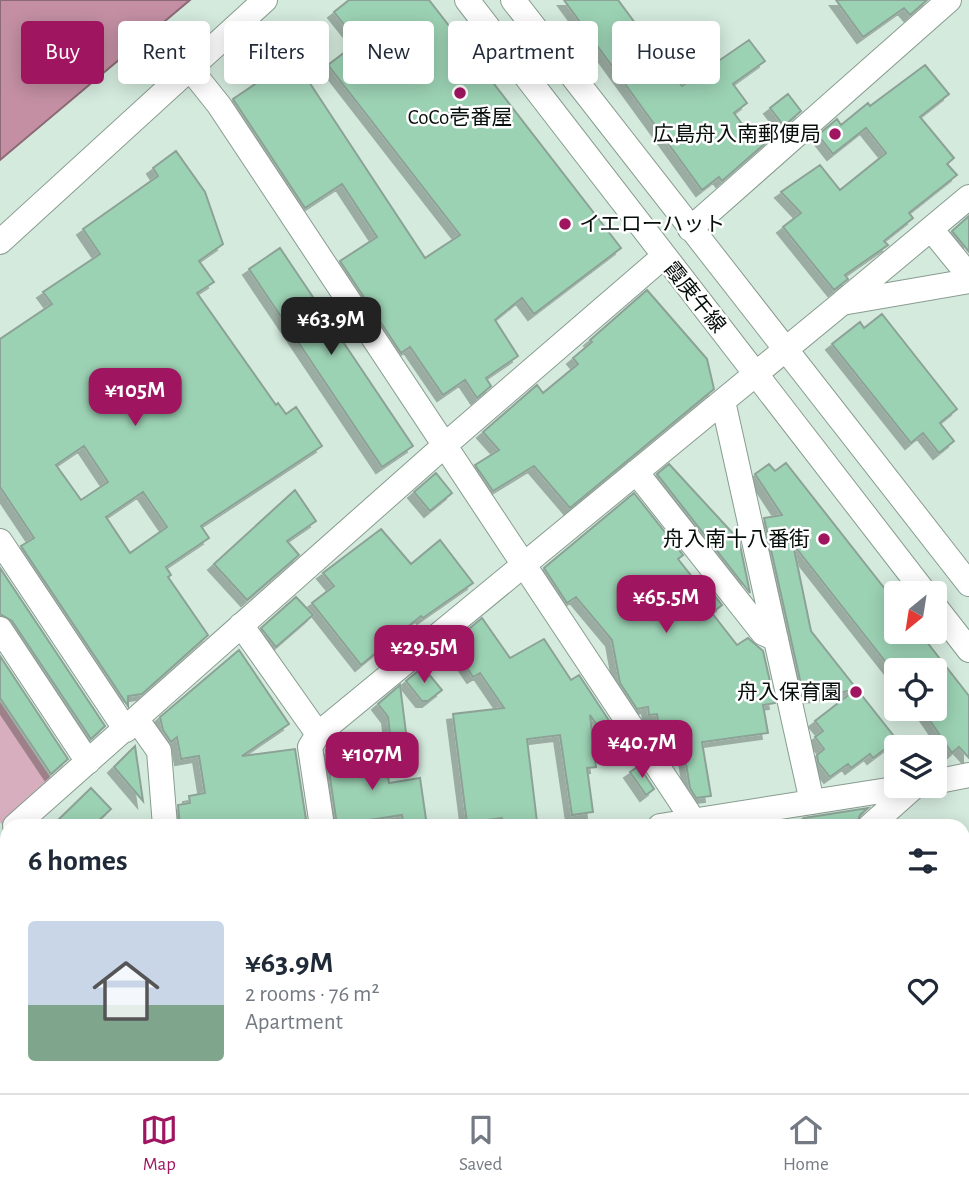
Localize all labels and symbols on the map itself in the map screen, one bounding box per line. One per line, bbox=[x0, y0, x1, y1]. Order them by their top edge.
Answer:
marker: CoCo壱番屋 bbox=[452, 85, 468, 101]
place label: CoCo壱番屋 bbox=[408, 106, 512, 128]
place label: 広島舟入南郵便局 bbox=[653, 123, 821, 145]
marker: 広島舟入南郵便局 bbox=[827, 126, 843, 142]
place label: イエローハット bbox=[579, 214, 725, 235]
marker: イエローハット bbox=[557, 216, 573, 232]
street label: 霞庚午線 bbox=[660, 257, 730, 337]
pin: ¥63.9M bbox=[274, 298, 388, 357]
pin: ¥105M bbox=[86, 368, 184, 428]
place label: 舟入南十八番街 bbox=[663, 528, 810, 550]
marker: 舟入南十八番街 bbox=[816, 531, 832, 547]
pin: ¥65.5M bbox=[609, 576, 723, 635]
north arrow bbox=[884, 581, 947, 644]
pin: ¥29.5M bbox=[367, 626, 481, 685]
place label: 舟入保育園 bbox=[737, 681, 842, 703]
marker: 舟入保育園 bbox=[848, 684, 864, 700]
pin: ¥40.7M bbox=[585, 720, 699, 780]
pin: ¥107M bbox=[323, 732, 421, 792]

